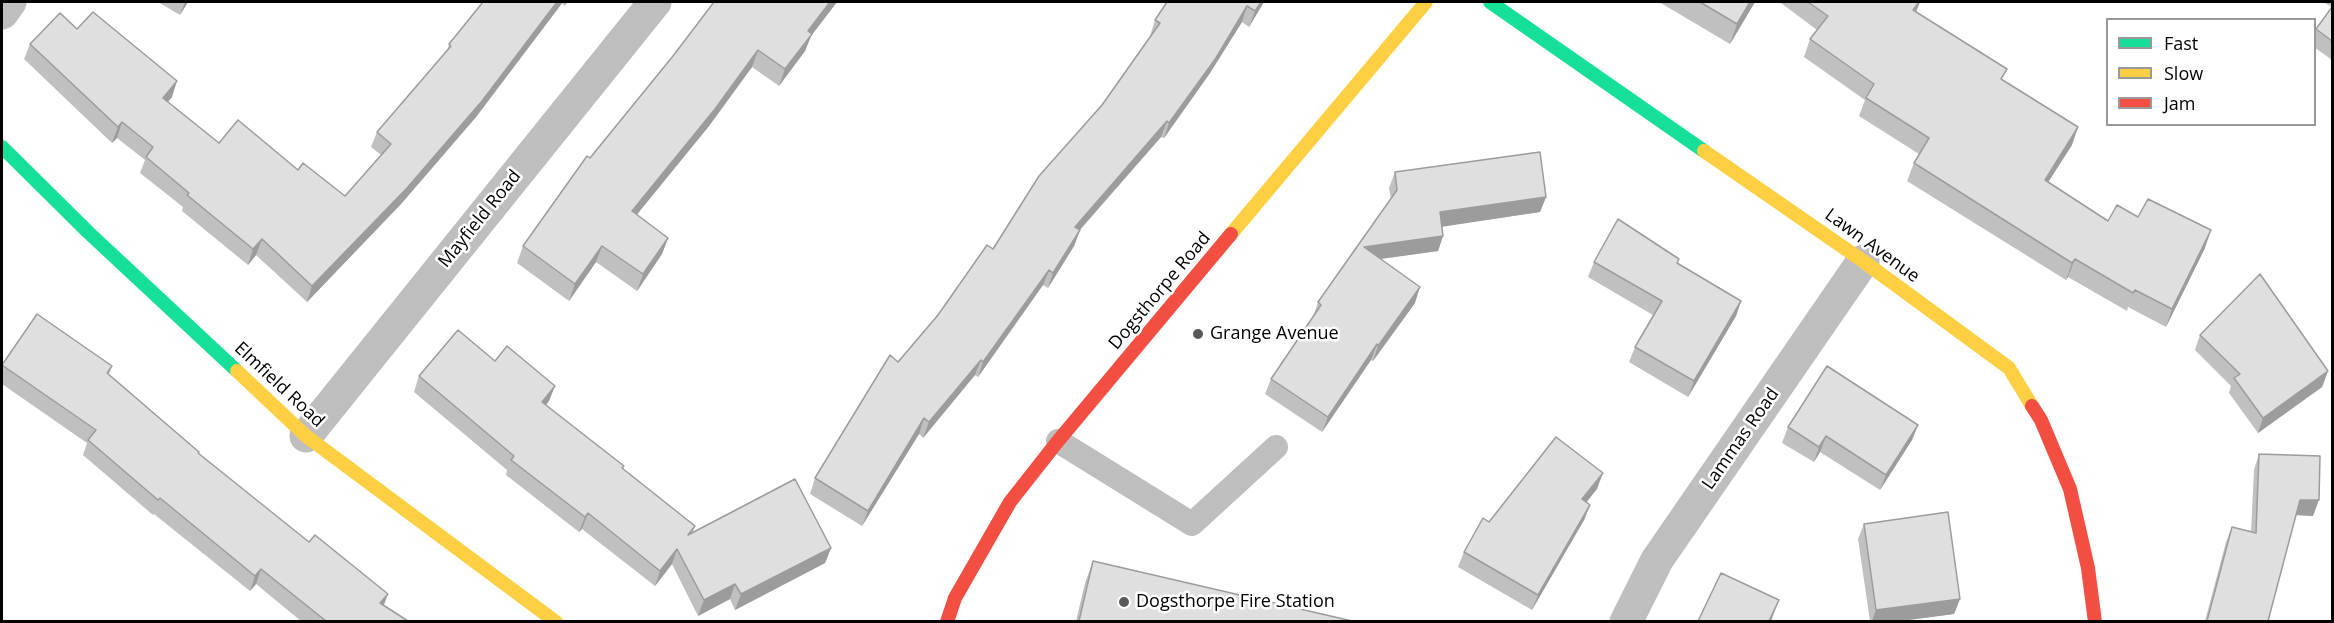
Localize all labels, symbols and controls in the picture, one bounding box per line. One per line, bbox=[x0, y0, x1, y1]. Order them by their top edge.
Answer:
legend bbox=[2106, 18, 2316, 126]
text: Fast bbox=[2164, 31, 2198, 55]
text: Slow bbox=[2164, 61, 2203, 85]
text: Jam bbox=[2164, 91, 2196, 115]
street label: Mayfield Road bbox=[434, 166, 526, 272]
street label: Lawn Avenue bbox=[1820, 204, 1924, 288]
street label: Dogsthorpe Road bbox=[1105, 228, 1215, 354]
place label: Grange Avenue bbox=[1210, 323, 1339, 345]
marker: Grange Avenue bbox=[1191, 327, 1205, 341]
street label: Elmfield Road bbox=[230, 338, 328, 432]
street label: Lammas Road bbox=[1698, 384, 1784, 494]
place label: Dogsthorpe Fire Station bbox=[1136, 591, 1335, 613]
marker: Dogsthorpe Fire Station bbox=[1117, 595, 1131, 609]

